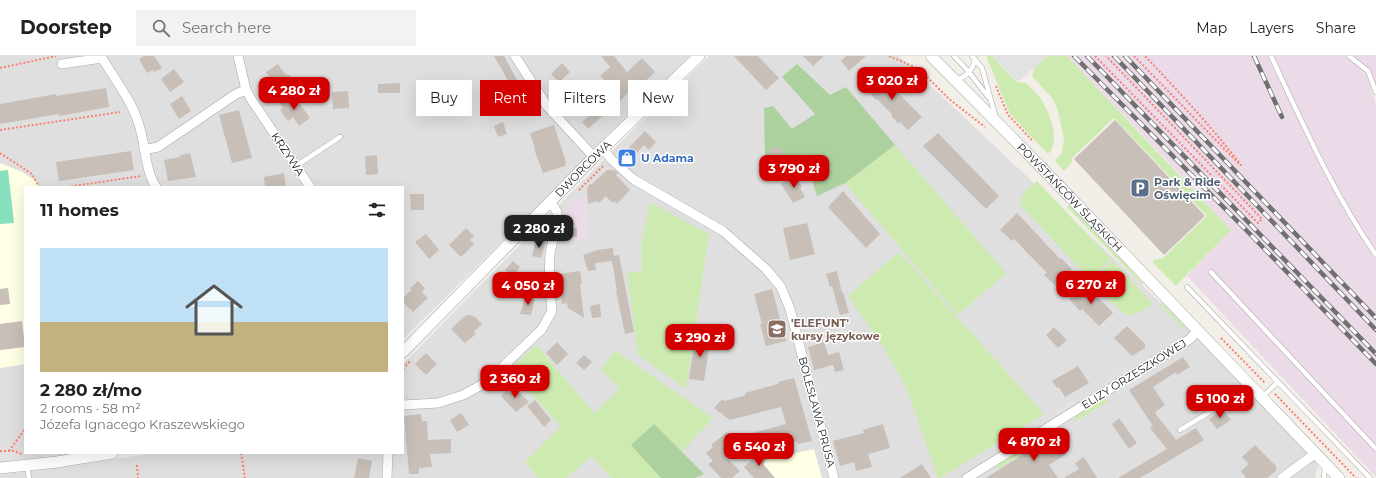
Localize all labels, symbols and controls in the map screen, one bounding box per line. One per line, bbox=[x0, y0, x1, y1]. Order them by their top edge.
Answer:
search box bbox=[136, 10, 416, 46]
text: Doorstep bbox=[20, 16, 112, 39]
icon: search bbox=[150, 17, 172, 39]
text: Search here bbox=[182, 18, 271, 37]
text: Map bbox=[1196, 19, 1227, 37]
text: Layers bbox=[1249, 19, 1294, 37]
text: Share bbox=[1316, 19, 1356, 37]
pin: 3 020 zł bbox=[851, 67, 933, 101]
text: 3 020 zł bbox=[866, 72, 918, 88]
pin: 4 280 zł bbox=[253, 77, 335, 111]
chip: Buy bbox=[416, 80, 472, 116]
chip: Rent bbox=[480, 80, 541, 116]
chip: Filters bbox=[549, 80, 620, 116]
chip: New bbox=[628, 80, 688, 116]
text: 4 280 zł bbox=[268, 82, 320, 98]
street label: KRZYWA bbox=[268, 130, 308, 179]
street label: DWORCOWA bbox=[552, 137, 614, 200]
street label: POWSTAŃCÓW ŚLĄSKICH bbox=[1014, 140, 1125, 255]
shop icon: U Adama bbox=[616, 147, 638, 169]
place label: U Adama bbox=[641, 151, 694, 165]
pin: 3 790 zł bbox=[753, 155, 835, 189]
text: 3 790 zł bbox=[768, 160, 820, 176]
place label: Park & Ride Oświęcim bbox=[1154, 175, 1221, 202]
parking icon: Park & Ride Oświęcim bbox=[1129, 177, 1151, 199]
icon: filters bbox=[366, 199, 388, 221]
text: 11 homes bbox=[40, 200, 119, 220]
pin: 2 280 zł bbox=[498, 215, 580, 249]
text: 2 280 zł bbox=[513, 220, 565, 236]
pin: 6 270 zł bbox=[1050, 271, 1132, 305]
pin: 4 050 zł bbox=[487, 272, 569, 306]
icon: home bbox=[178, 274, 250, 346]
text: 6 270 zł bbox=[1065, 276, 1117, 292]
text: 4 050 zł bbox=[501, 277, 555, 293]
place label: 'ELEFUNT' kursy językowe bbox=[791, 316, 880, 343]
school or university icon: 'ELEFUNT' kursy językowe bbox=[766, 318, 788, 340]
pin: 3 290 zł bbox=[659, 324, 741, 358]
text: 3 290 zł bbox=[674, 329, 726, 345]
street label: ELIZY ORZESZKOWEJ bbox=[1079, 336, 1189, 412]
street label: BOLESŁAWA PRUSA bbox=[796, 355, 839, 469]
pin: 2 360 zł bbox=[474, 365, 556, 399]
text: 2 360 zł bbox=[489, 370, 541, 386]
text: 2 280 zł/mo bbox=[40, 380, 142, 400]
pin: 5 100 zł bbox=[1179, 385, 1261, 419]
text: 5 100 zł bbox=[1195, 390, 1245, 406]
text: 2 rooms · 58 m² bbox=[40, 400, 141, 416]
text: Józefa Ignacego Kraszewskiego bbox=[40, 416, 245, 432]
pin: 4 870 zł bbox=[993, 428, 1075, 462]
pin: 6 540 zł bbox=[718, 433, 800, 467]
text: 4 870 zł bbox=[1008, 433, 1060, 449]
text: 6 540 zł bbox=[733, 438, 785, 454]

